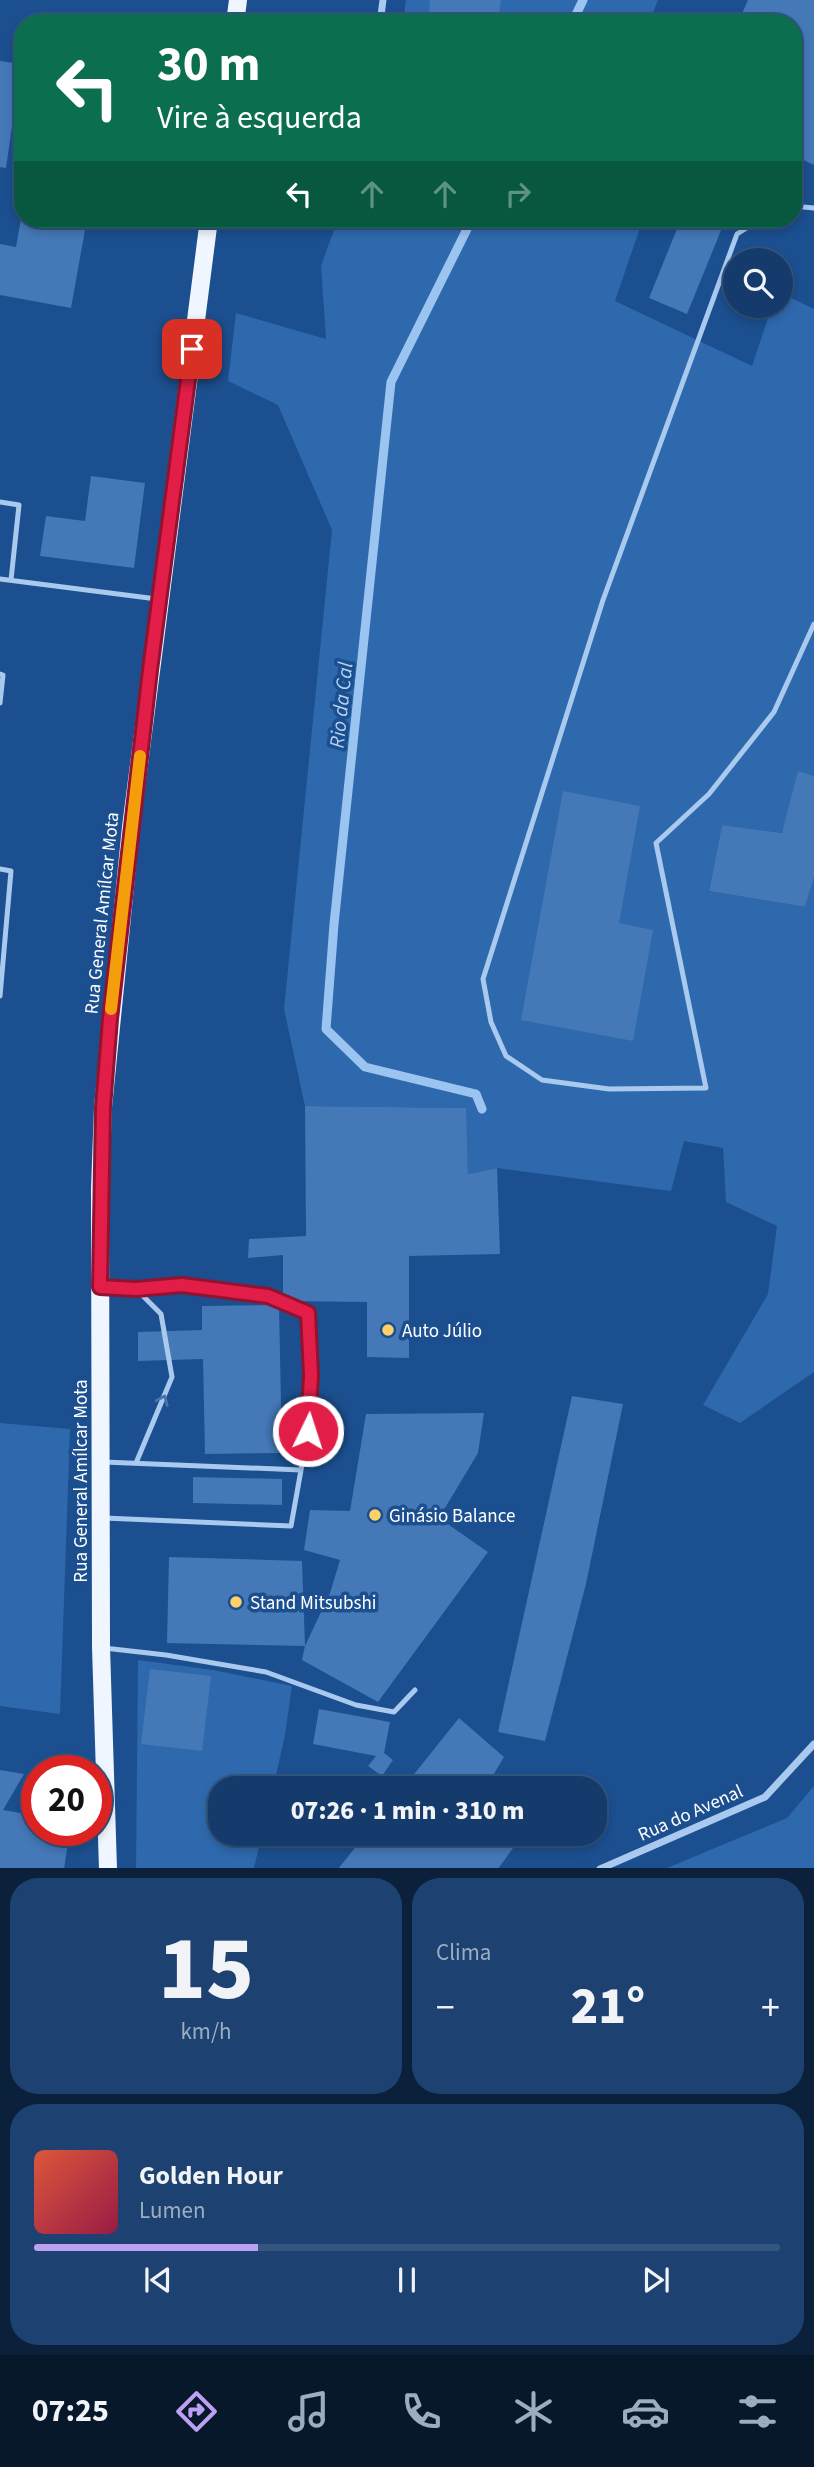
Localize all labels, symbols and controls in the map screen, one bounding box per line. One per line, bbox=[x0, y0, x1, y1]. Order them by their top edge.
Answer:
text: 30 m bbox=[157, 30, 261, 100]
icon: left bbox=[42, 42, 133, 133]
text: Vire à esquerda bbox=[157, 95, 362, 141]
icon: left bbox=[280, 175, 318, 213]
icon: ahead bbox=[353, 175, 391, 213]
icon: ahead bbox=[426, 175, 464, 213]
icon: right bbox=[499, 175, 537, 213]
map controls bbox=[723, 248, 793, 318]
button: search bbox=[723, 248, 793, 318]
pin bbox=[162, 319, 222, 379]
icon: arrive bbox=[173, 330, 211, 368]
water label: Rio da Cal bbox=[322, 660, 361, 750]
street label: Rua General Amílcar Mota bbox=[78, 811, 127, 1016]
place label: Auto Júlio bbox=[402, 1318, 482, 1345]
marker: Auto Júlio bbox=[380, 1322, 396, 1338]
street label: Rua General Amílcar Mota bbox=[68, 1379, 95, 1583]
position arrow bbox=[271, 1394, 345, 1468]
one-way arrow bbox=[154, 1395, 168, 1407]
place label: Ginásio Balance bbox=[389, 1503, 515, 1530]
marker: Ginásio Balance bbox=[367, 1507, 383, 1523]
place label: Stand Mitsubshi bbox=[250, 1590, 376, 1617]
marker: Stand Mitsubshi bbox=[228, 1594, 244, 1610]
speed limit sign: 20 bbox=[21, 1755, 112, 1846]
street label: Rua do Avenal bbox=[634, 1778, 748, 1849]
text: 07:26 · 1 min · 310 m bbox=[291, 1792, 524, 1829]
text: 15 bbox=[158, 1905, 254, 2034]
text: Clima bbox=[436, 1936, 491, 1969]
text: 21° bbox=[571, 1970, 645, 2044]
text: − bbox=[436, 1981, 455, 2035]
text: + bbox=[761, 1981, 780, 2035]
text: km/h bbox=[180, 2015, 232, 2048]
text: Golden Hour bbox=[139, 2157, 283, 2194]
text: Lumen bbox=[139, 2194, 206, 2227]
icon: previous bbox=[139, 2261, 177, 2299]
icon: pause bbox=[388, 2261, 426, 2299]
icon: next bbox=[637, 2261, 675, 2299]
icon: directions bbox=[172, 2387, 221, 2436]
icon: music bbox=[284, 2387, 333, 2436]
icon: phone bbox=[397, 2387, 446, 2436]
icon: climate bbox=[509, 2387, 558, 2436]
icon: car bbox=[621, 2387, 670, 2436]
icon: filters bbox=[733, 2387, 782, 2436]
text: 07:25 bbox=[32, 2388, 109, 2434]

